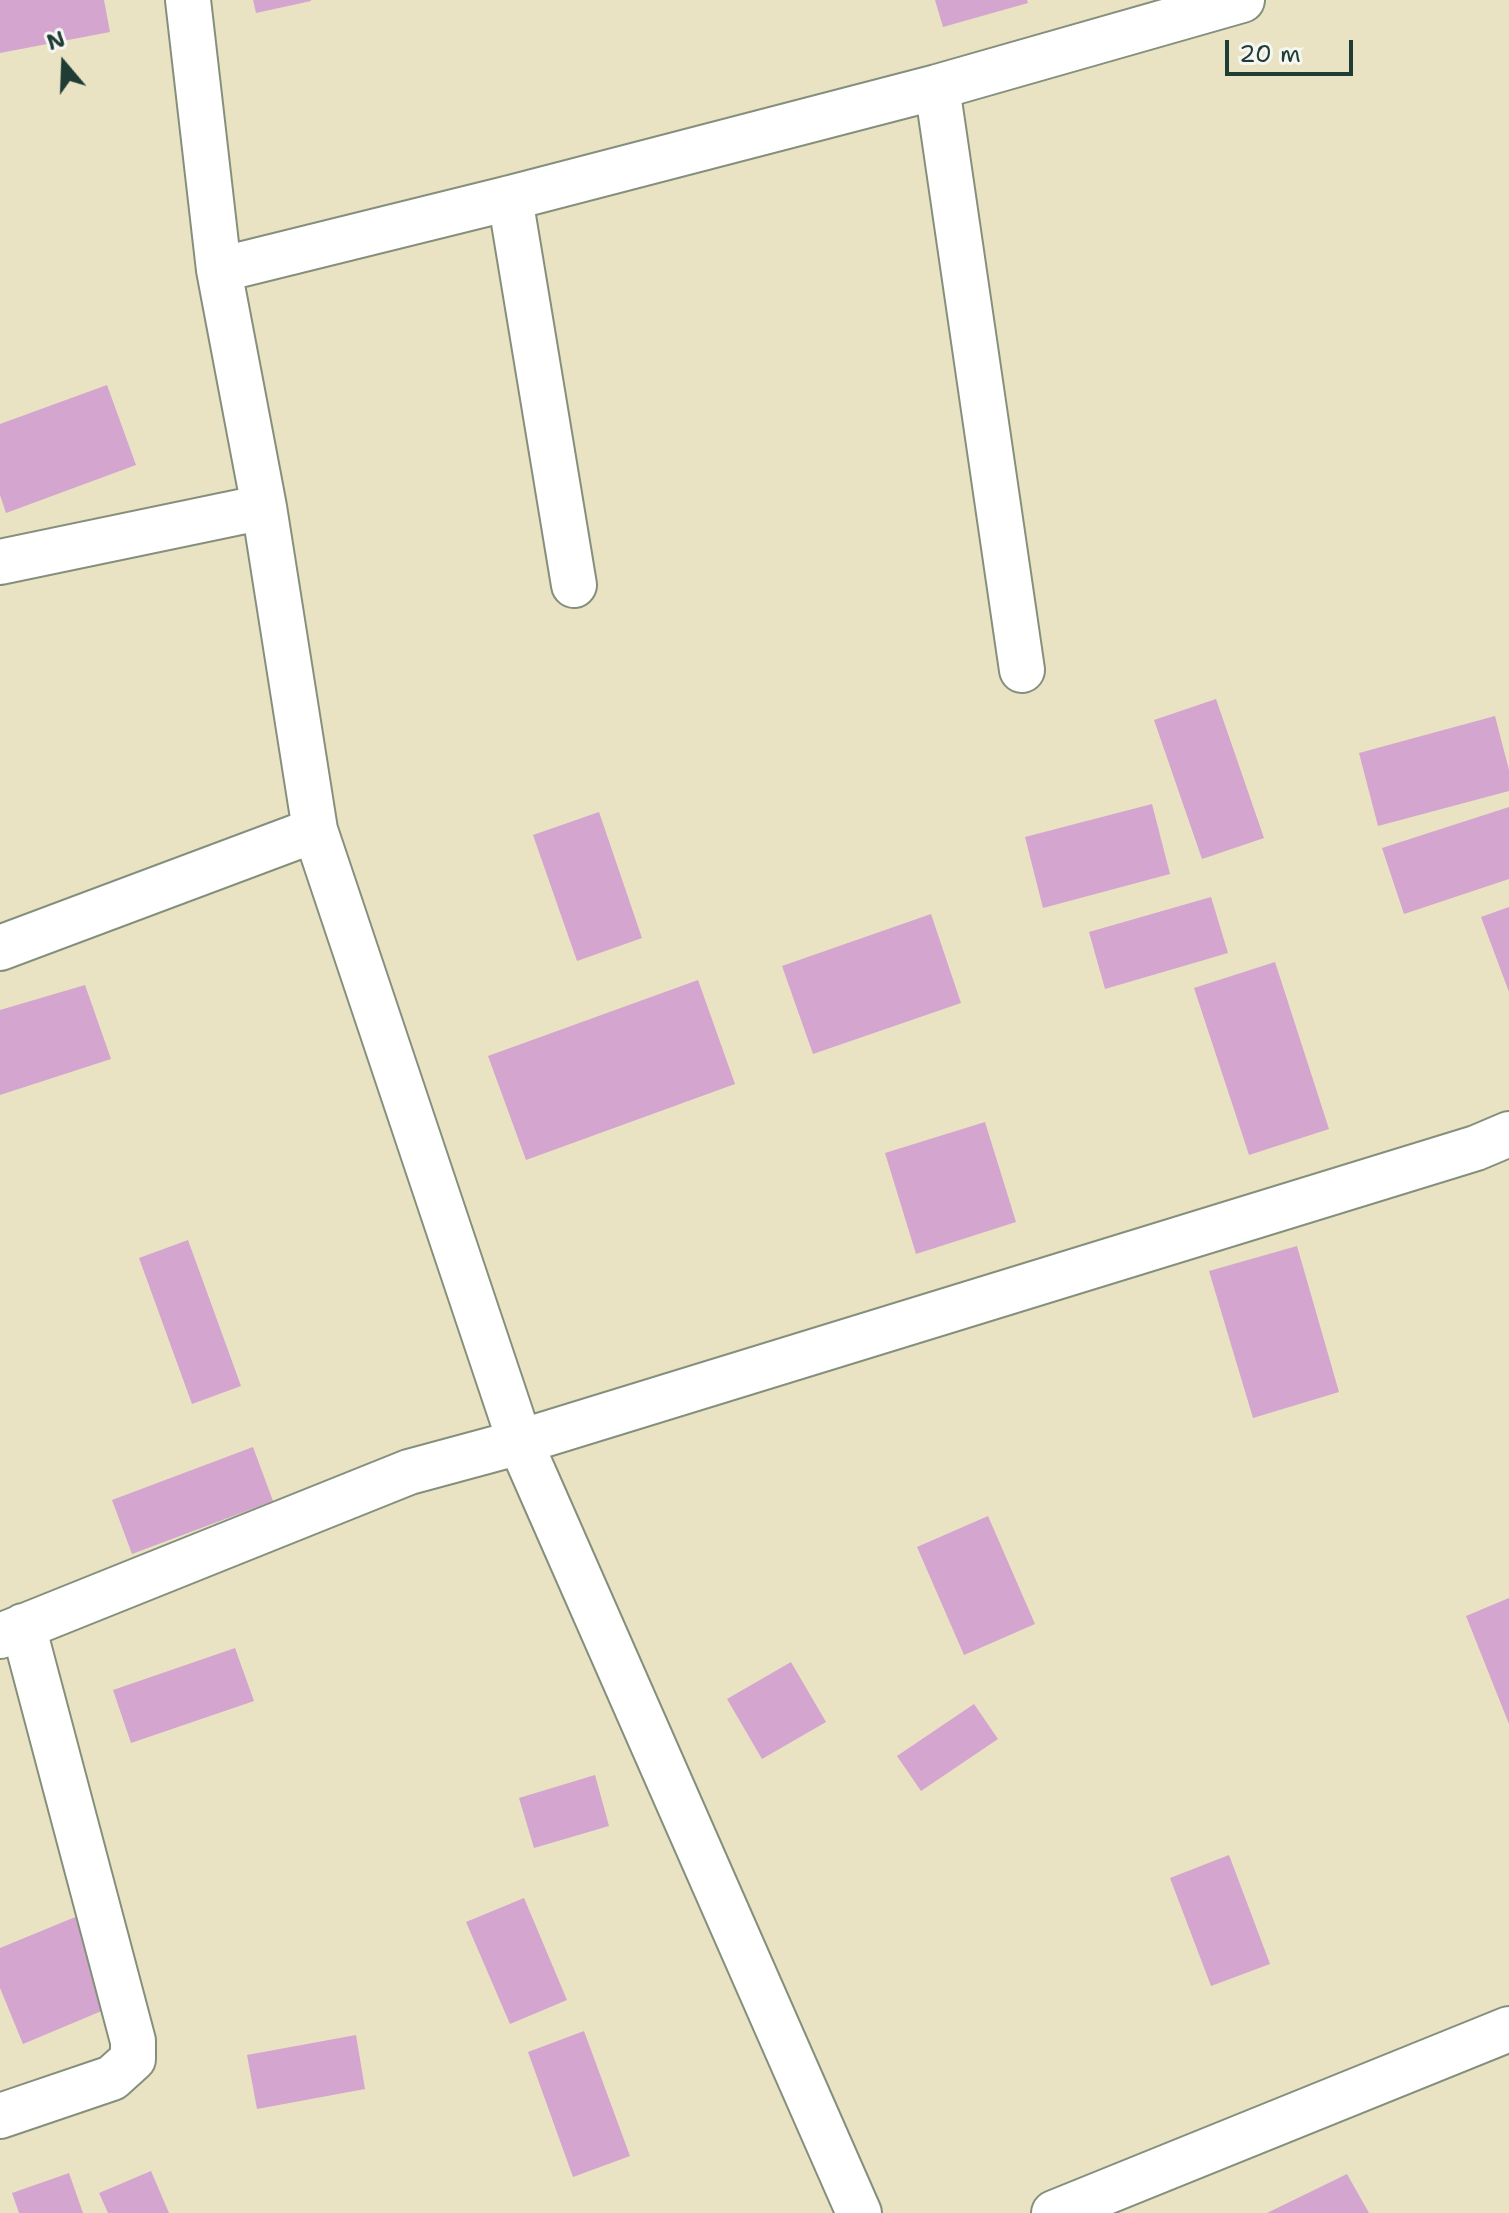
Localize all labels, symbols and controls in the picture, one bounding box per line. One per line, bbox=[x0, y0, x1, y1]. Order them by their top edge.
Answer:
north arrow bbox=[24, 24, 104, 104]
text: N bbox=[43, 24, 69, 57]
scale bar bbox=[1229, 24, 1357, 74]
text: 20 m bbox=[1239, 38, 1301, 70]

